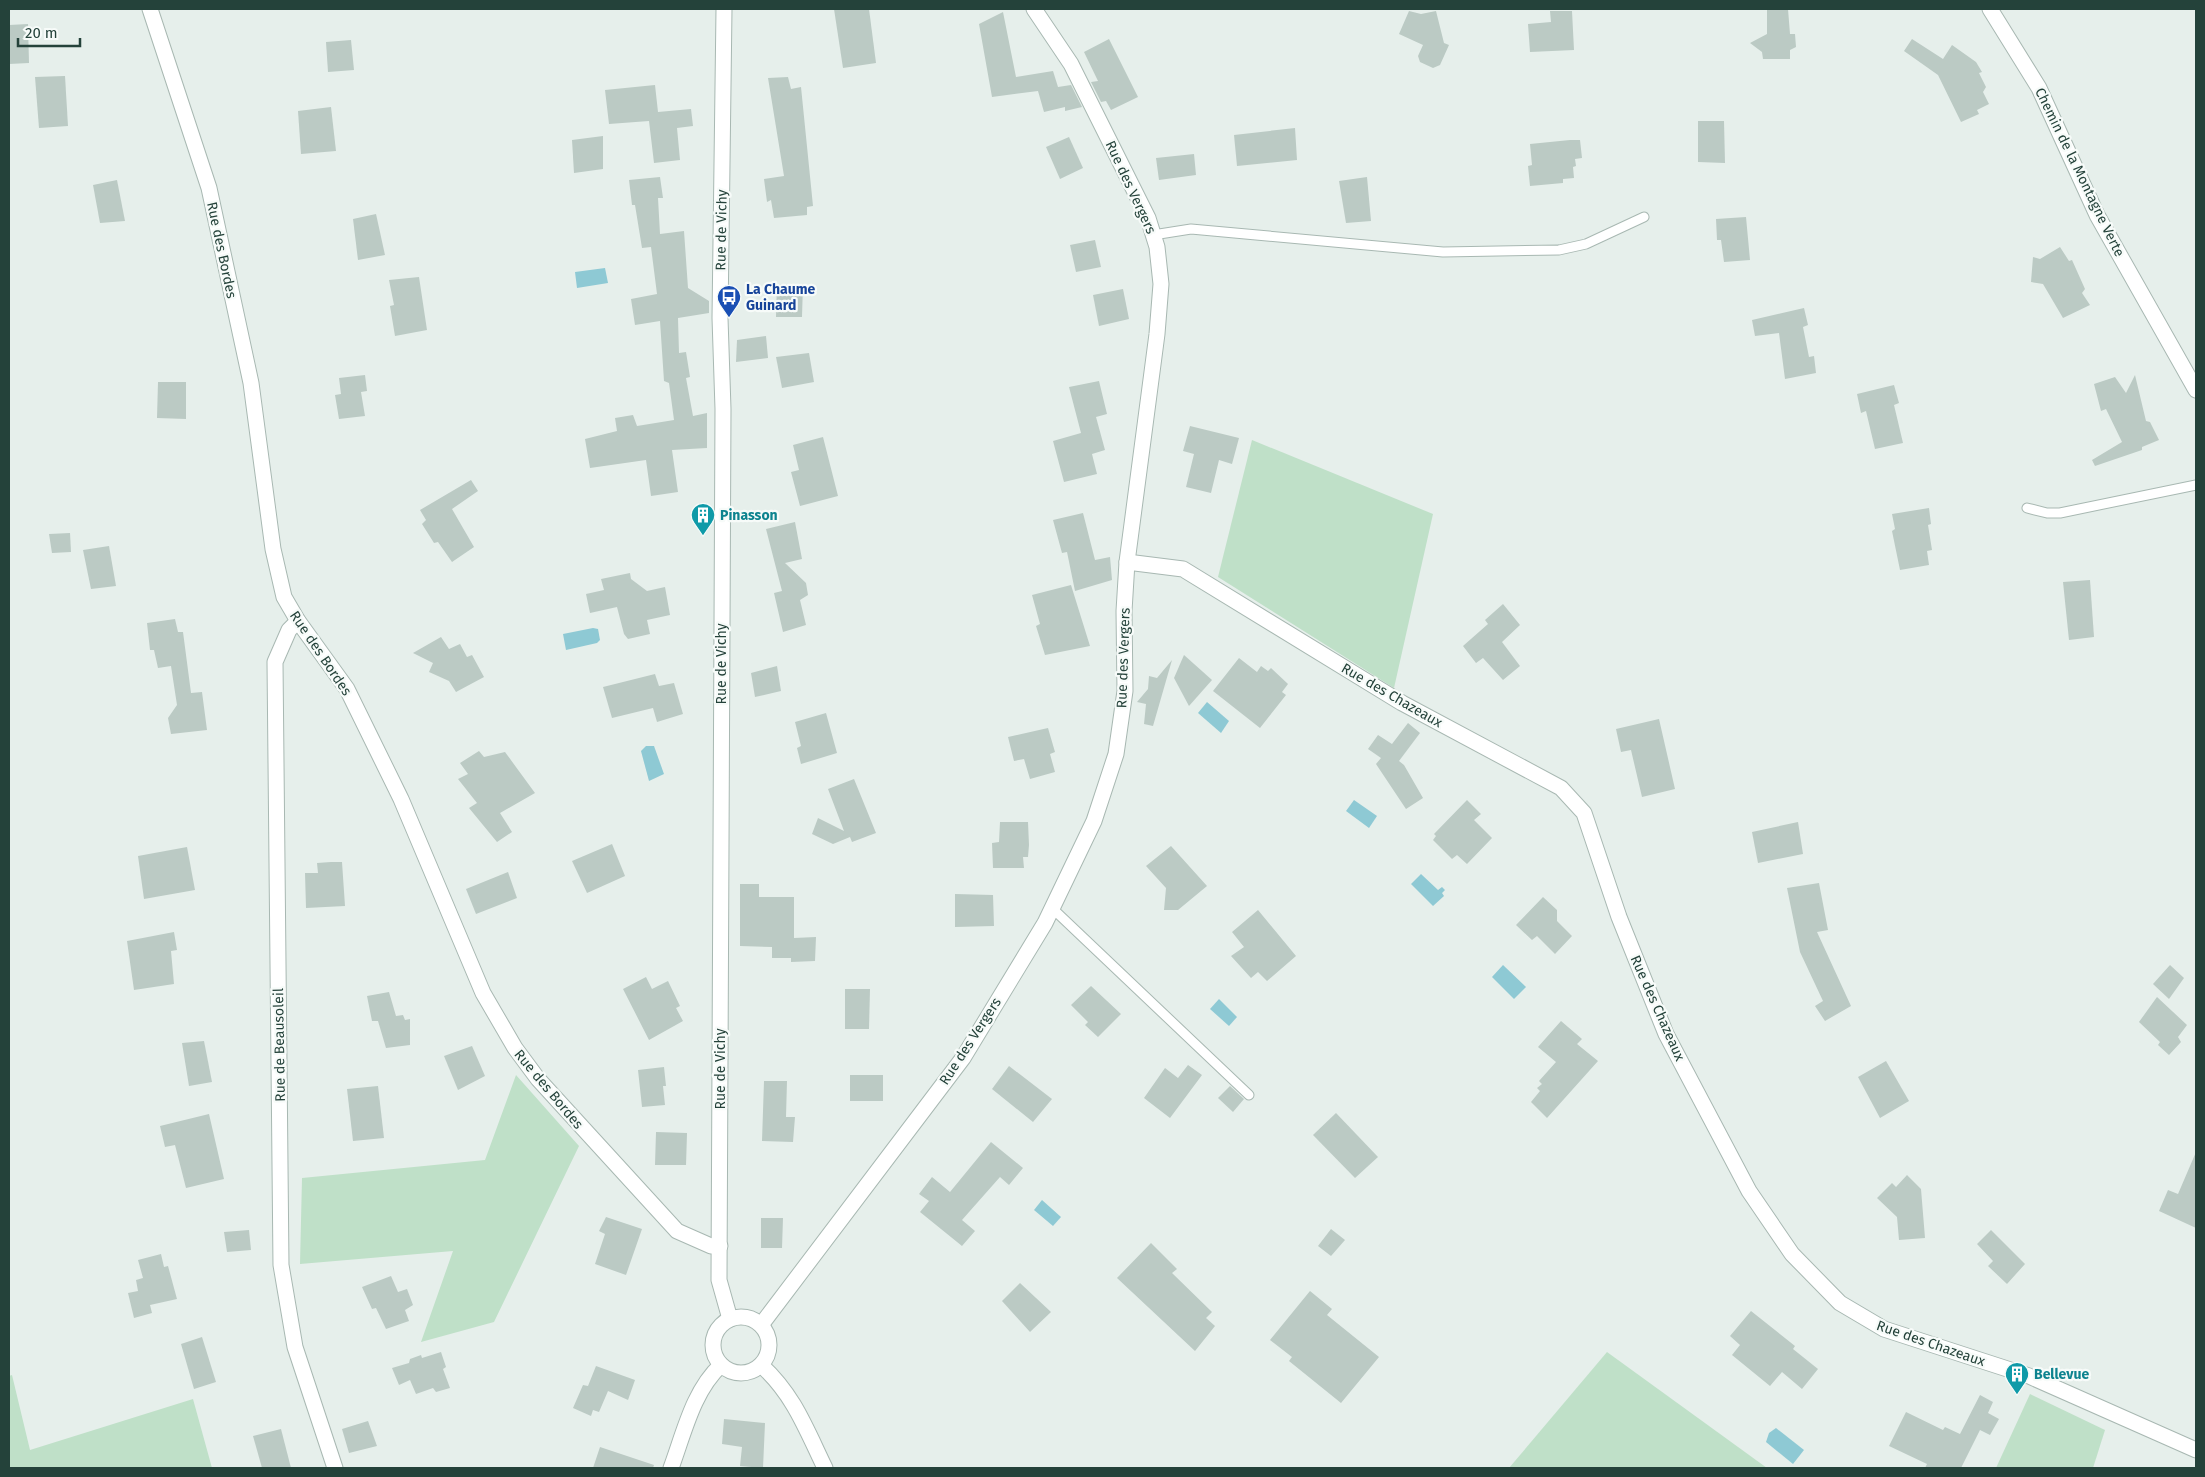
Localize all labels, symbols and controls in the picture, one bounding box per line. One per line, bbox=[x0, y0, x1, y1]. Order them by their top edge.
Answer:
scale bar bbox=[18, 15, 80, 47]
text: 20 m bbox=[25, 24, 58, 42]
street label: Chemin de la Montagne Verte bbox=[2031, 85, 2128, 260]
street label: Rue des Vergers bbox=[1102, 138, 1160, 237]
street label: Rue de Vichy bbox=[712, 189, 731, 271]
street label: Rue des Bordes bbox=[203, 200, 240, 300]
place label: La Chaume Guinard bbox=[746, 281, 816, 314]
bus stop icon: La Chaume Guinard bbox=[716, 284, 742, 318]
building icon: Pinasson bbox=[690, 502, 716, 536]
place label: Pinasson bbox=[720, 507, 778, 524]
street label: Rue des Vergers bbox=[1113, 607, 1134, 709]
street label: Rue des Bordes bbox=[286, 608, 355, 699]
street label: Rue de Vichy bbox=[713, 623, 730, 705]
street label: Rue des Chazeaux bbox=[1338, 660, 1445, 731]
street label: Rue des Chazeaux bbox=[1627, 953, 1689, 1064]
street label: Rue de Beausoleil bbox=[270, 988, 289, 1102]
street label: Rue des Vergers bbox=[936, 994, 1005, 1088]
street label: Rue de Vichy bbox=[712, 1028, 729, 1110]
street label: Rue des Bordes bbox=[510, 1046, 587, 1133]
street label: Rue des Chazeaux bbox=[1874, 1317, 1988, 1370]
building icon: Bellevue bbox=[2004, 1361, 2030, 1395]
place label: Bellevue bbox=[2034, 1366, 2089, 1383]

